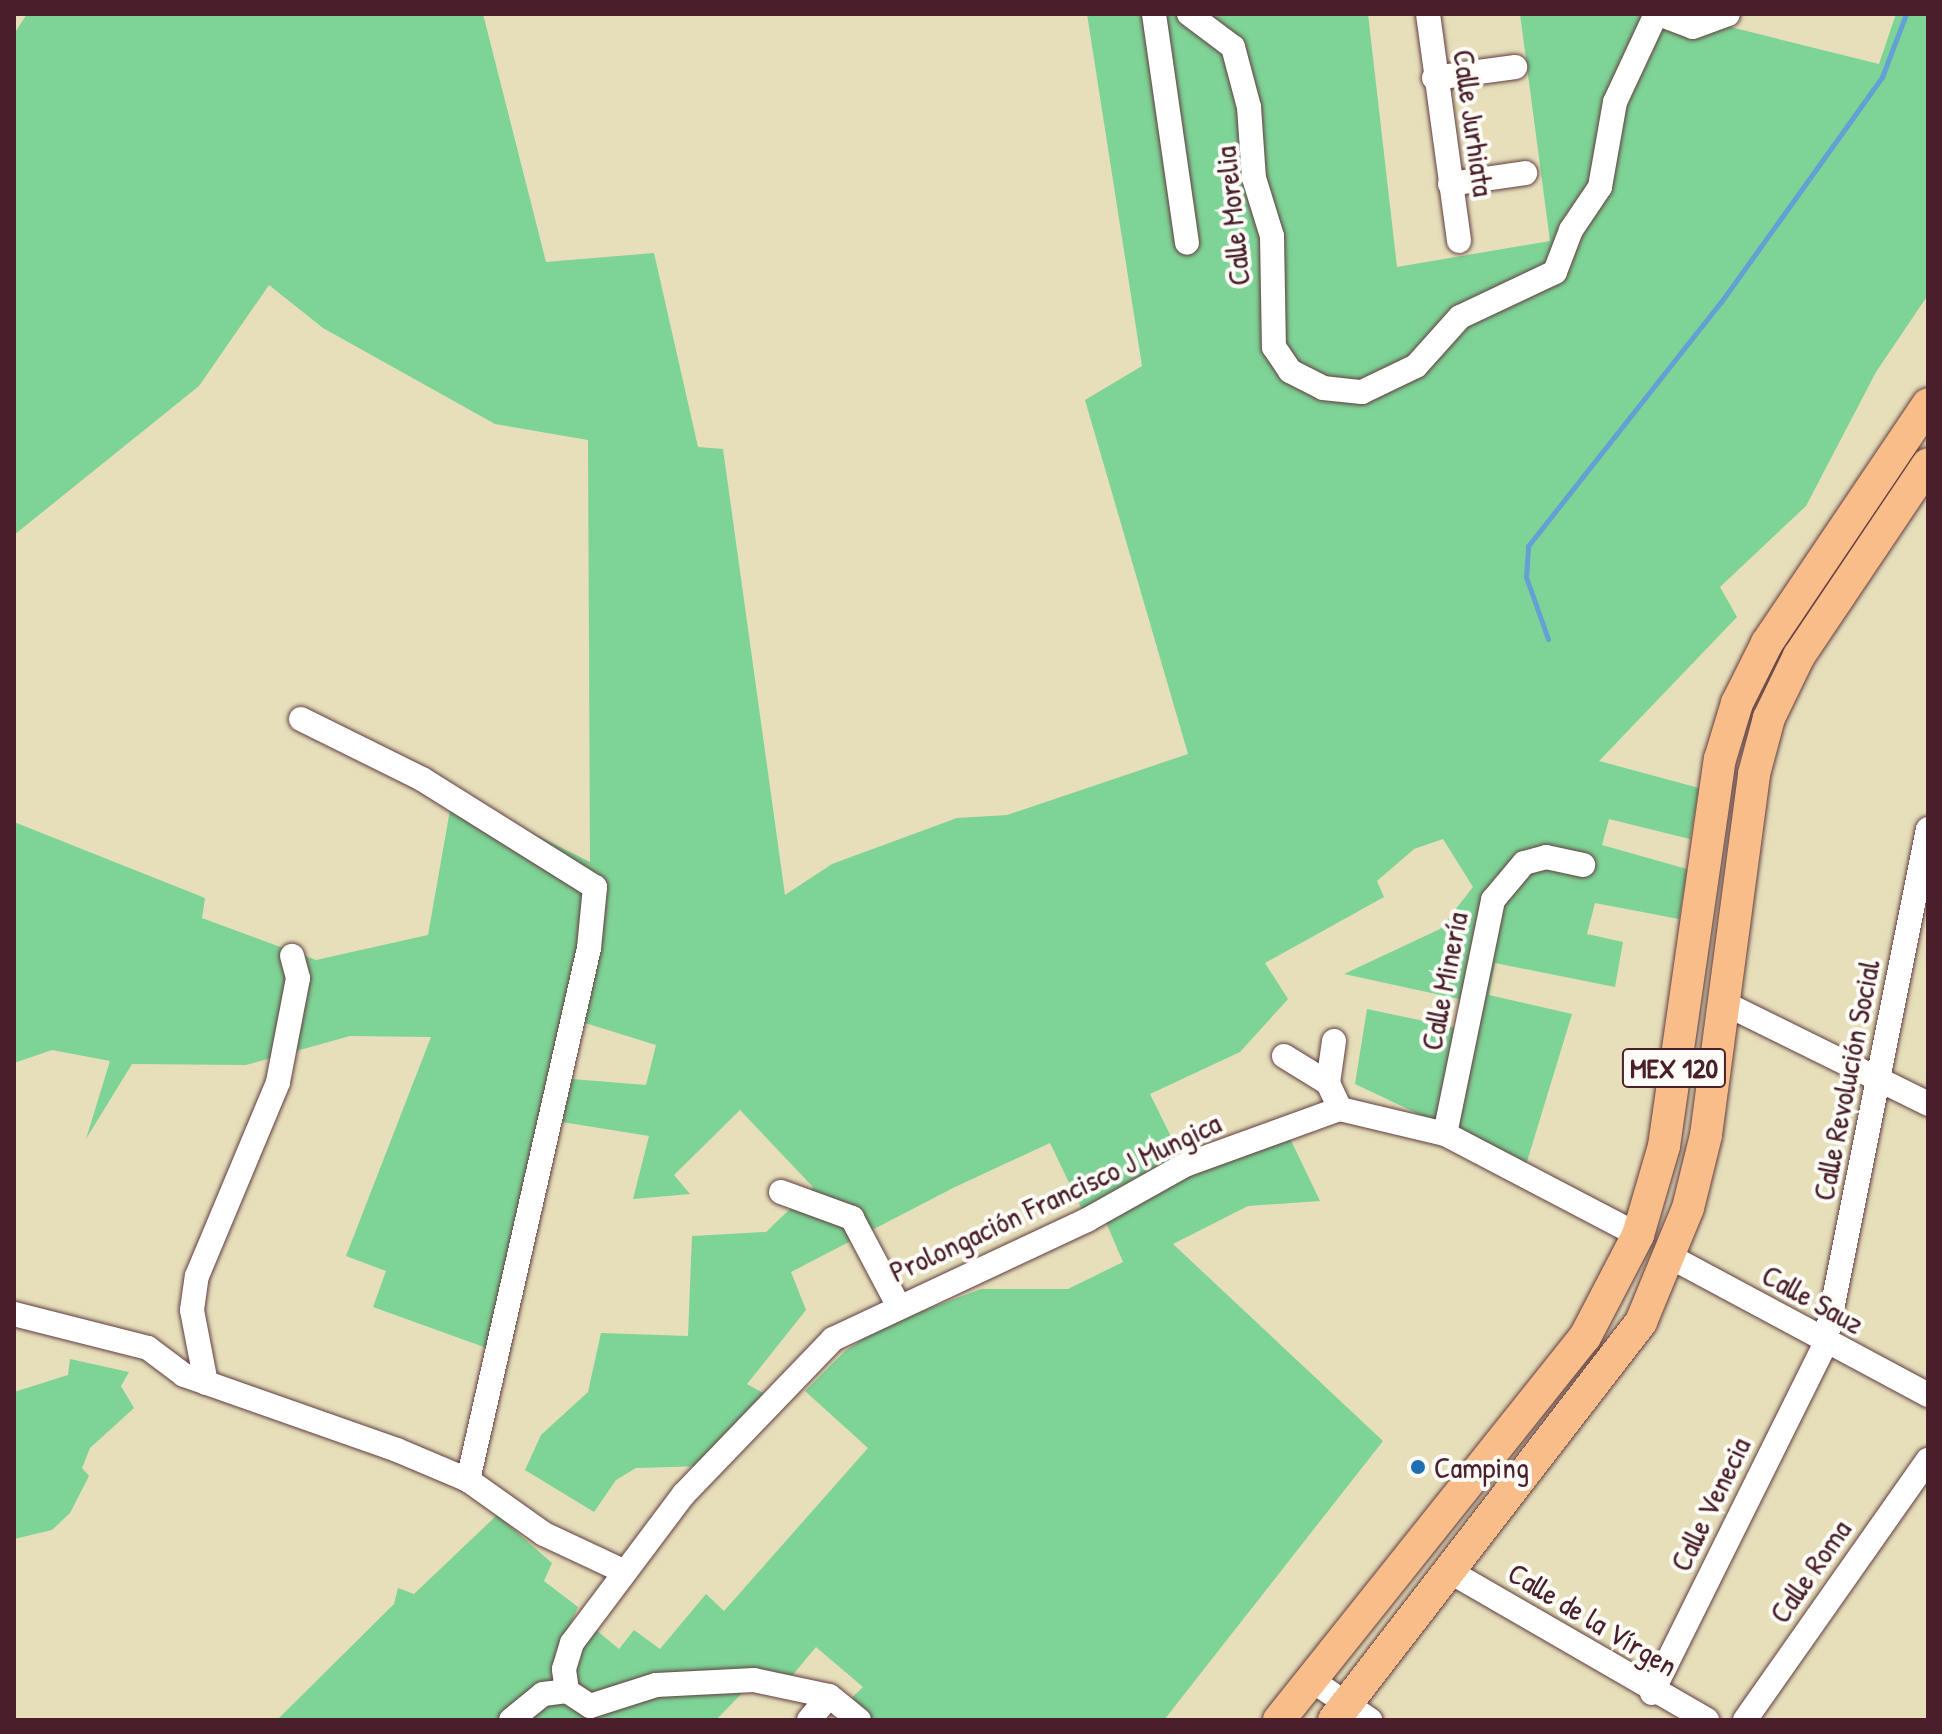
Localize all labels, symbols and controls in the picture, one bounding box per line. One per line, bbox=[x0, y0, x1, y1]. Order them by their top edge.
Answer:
street label: Calle Jurhiata bbox=[1446, 47, 1502, 199]
street label: Calle Morelia bbox=[1207, 145, 1257, 287]
street label: Calle Minería bbox=[1413, 909, 1475, 1053]
street label: Calle Revolución Social bbox=[1805, 957, 1887, 1203]
road number: MEX 120 bbox=[1620, 1044, 1728, 1092]
street label: Prolongación Francisco J Mungica bbox=[884, 1104, 1226, 1290]
street label: Calle Sauz bbox=[1756, 1257, 1870, 1341]
street label: Calle Venecia bbox=[1662, 1431, 1758, 1577]
place label: Camping bbox=[1434, 1449, 1529, 1485]
marker: Camping bbox=[1409, 1458, 1427, 1476]
street label: Calle Roma bbox=[1761, 1512, 1859, 1630]
street label: Calle de la Vírgen bbox=[1502, 1554, 1684, 1684]

